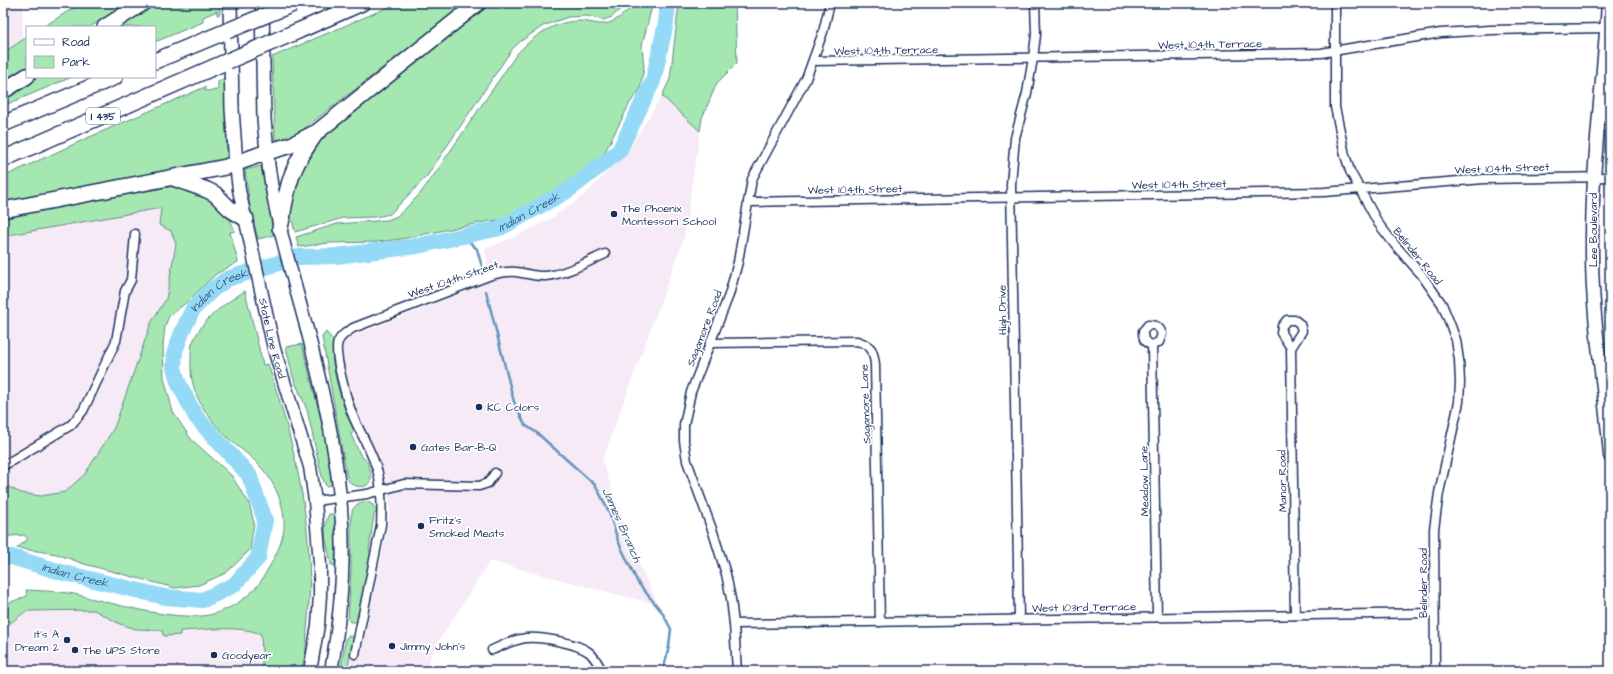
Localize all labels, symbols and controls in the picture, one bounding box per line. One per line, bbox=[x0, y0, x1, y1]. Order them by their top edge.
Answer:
legend bbox=[26, 26, 156, 78]
text: Road bbox=[62, 34, 90, 51]
street label: West 104th Terrace bbox=[1158, 36, 1262, 53]
street label: West 104th Terrace bbox=[834, 42, 938, 59]
text: Park bbox=[62, 54, 90, 71]
road number: I 435 bbox=[86, 108, 120, 124]
street label: West 104th Street bbox=[1454, 159, 1550, 178]
street label: West 104th Street bbox=[1132, 176, 1227, 193]
street label: West 104th Street bbox=[808, 181, 903, 198]
water label: Indian Creek bbox=[497, 188, 564, 237]
street label: Lee Boulevard bbox=[1586, 193, 1601, 267]
place label: The Phoenix Montessori School bbox=[622, 201, 716, 229]
marker: The Phoenix Montessori School bbox=[609, 209, 619, 219]
street label: Belinder Road bbox=[1390, 224, 1446, 289]
street label: West 104th Street bbox=[406, 257, 501, 302]
water label: Indian Creek bbox=[185, 265, 250, 315]
street label: High Drive bbox=[995, 285, 1011, 335]
street label: Sagamore Road bbox=[683, 288, 727, 369]
street label: State Line Road bbox=[255, 297, 290, 381]
street label: Sagamore Lane bbox=[857, 364, 875, 444]
place label: KC Colors bbox=[487, 400, 540, 415]
marker: KC Colors bbox=[474, 402, 484, 412]
place label: Gates Bar-B-Q bbox=[421, 440, 497, 455]
marker: Gates Bar-B-Q bbox=[408, 442, 418, 452]
street label: Meadow Lane bbox=[1136, 446, 1153, 516]
street label: Manor Road bbox=[1274, 449, 1291, 512]
water label: James Branch bbox=[598, 485, 646, 566]
place label: Fritz's Smoked Meats bbox=[429, 513, 505, 541]
marker: Fritz's Smoked Meats bbox=[416, 521, 426, 531]
street label: Belinder Road bbox=[1416, 548, 1431, 618]
water label: Indian Creek bbox=[40, 559, 111, 592]
street label: West 103rd Terrace bbox=[1032, 599, 1136, 616]
place label: It's A Dream 2 bbox=[15, 627, 60, 655]
marker: It's A Dream 2 bbox=[62, 635, 72, 645]
place label: Jimmy John's bbox=[400, 639, 466, 655]
marker: Jimmy John's bbox=[387, 641, 397, 651]
place label: The UPS Store bbox=[83, 643, 160, 658]
marker: The UPS Store bbox=[70, 645, 80, 655]
place label: Goodyear bbox=[222, 648, 271, 664]
marker: Goodyear bbox=[209, 650, 219, 660]

